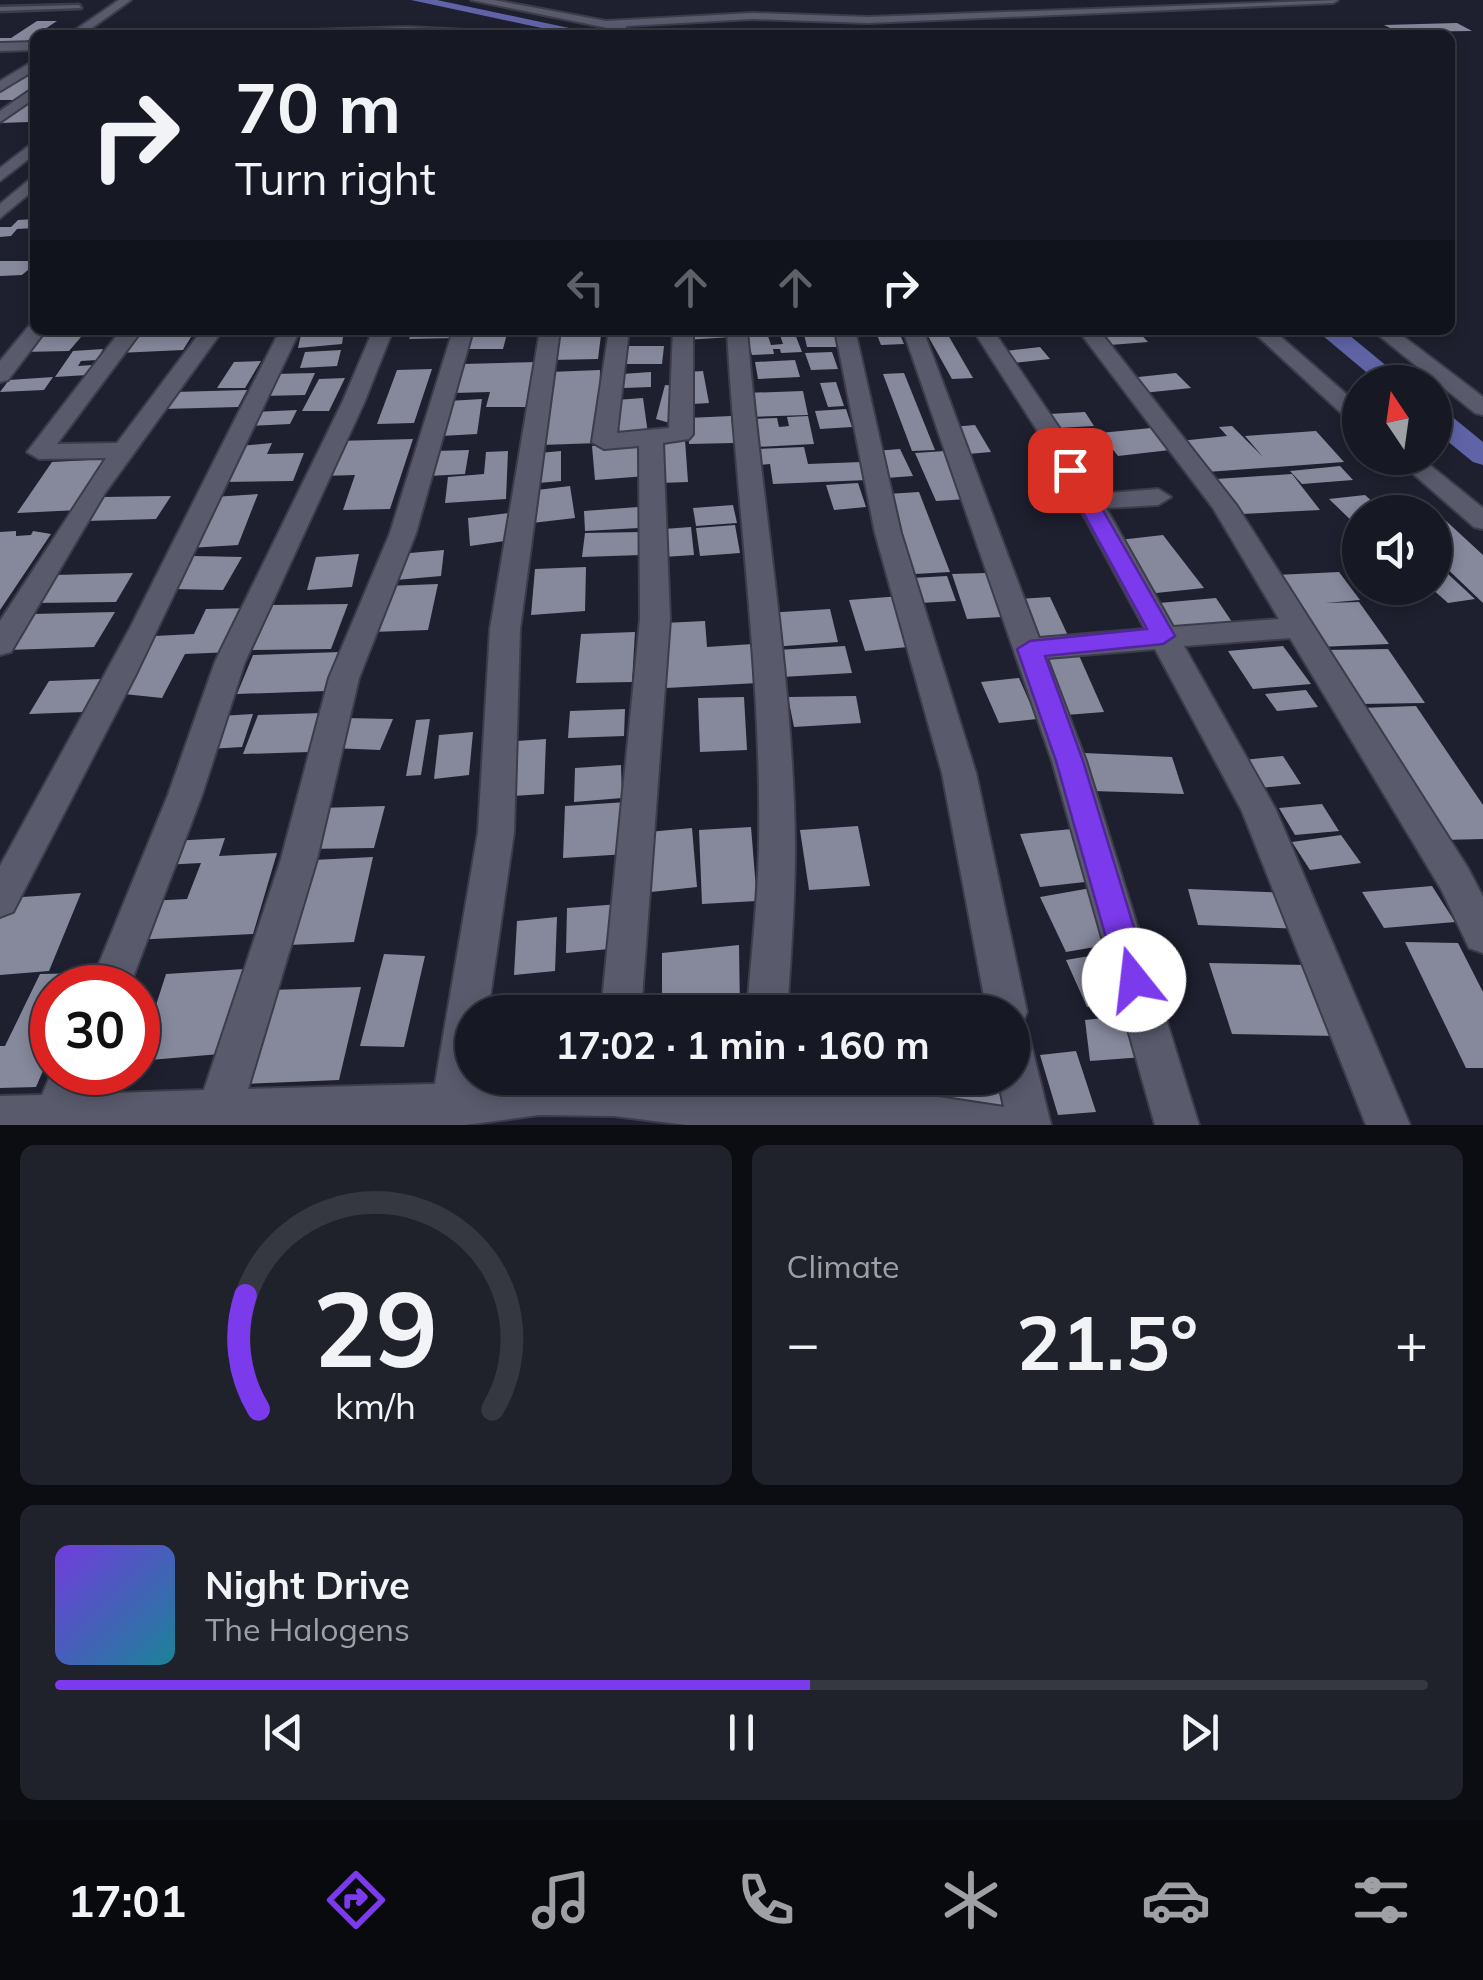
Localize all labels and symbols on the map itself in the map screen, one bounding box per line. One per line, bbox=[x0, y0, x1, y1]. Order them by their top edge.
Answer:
north arrow bbox=[1342, 365, 1452, 475]
pin bbox=[1028, 428, 1113, 513]
position arrow bbox=[1082, 928, 1186, 1032]
speed limit sign: 30 bbox=[30, 965, 160, 1095]

